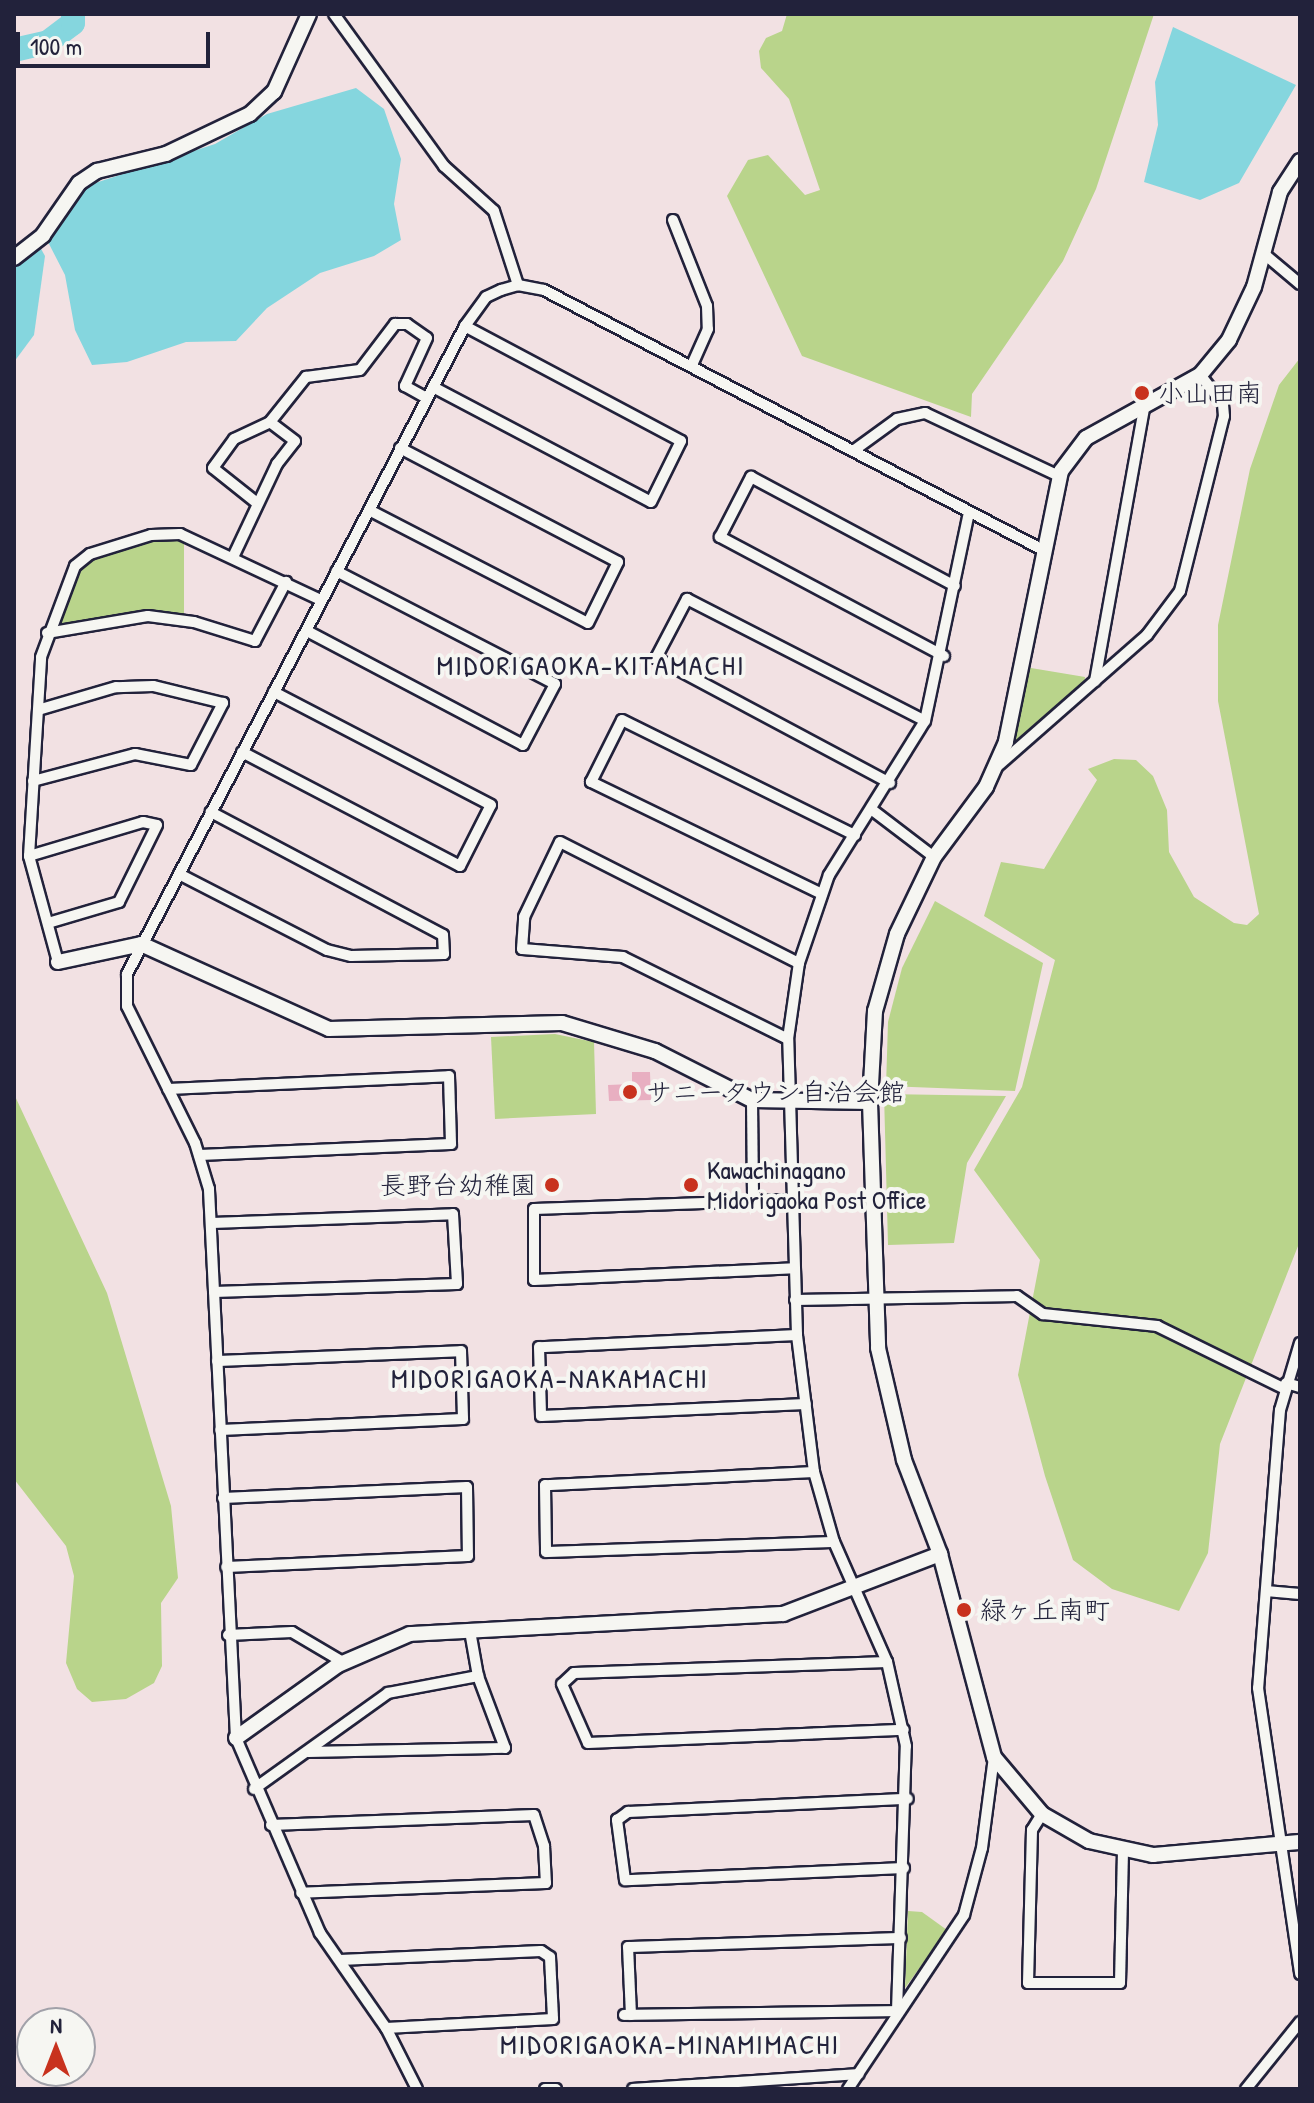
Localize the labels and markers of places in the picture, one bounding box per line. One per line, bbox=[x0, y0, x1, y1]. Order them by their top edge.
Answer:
place label: 小山田南 bbox=[1158, 377, 1262, 409]
marker: 小山田南 bbox=[1133, 384, 1151, 402]
place label: サニータウン自治会館 bbox=[646, 1076, 905, 1108]
marker: サニータウン自治会館 bbox=[621, 1083, 639, 1101]
place label: Kawachinagano Midorigaoka Post Office bbox=[707, 1154, 926, 1216]
place label: 長野台幼稚園 bbox=[380, 1169, 536, 1201]
marker: 長野台幼稚園 bbox=[543, 1176, 561, 1194]
marker: Kawachinagano Midorigaoka Post Office bbox=[682, 1176, 700, 1194]
place label: 緑ヶ丘南町 bbox=[980, 1594, 1110, 1626]
marker: 緑ヶ丘南町 bbox=[955, 1601, 973, 1619]

